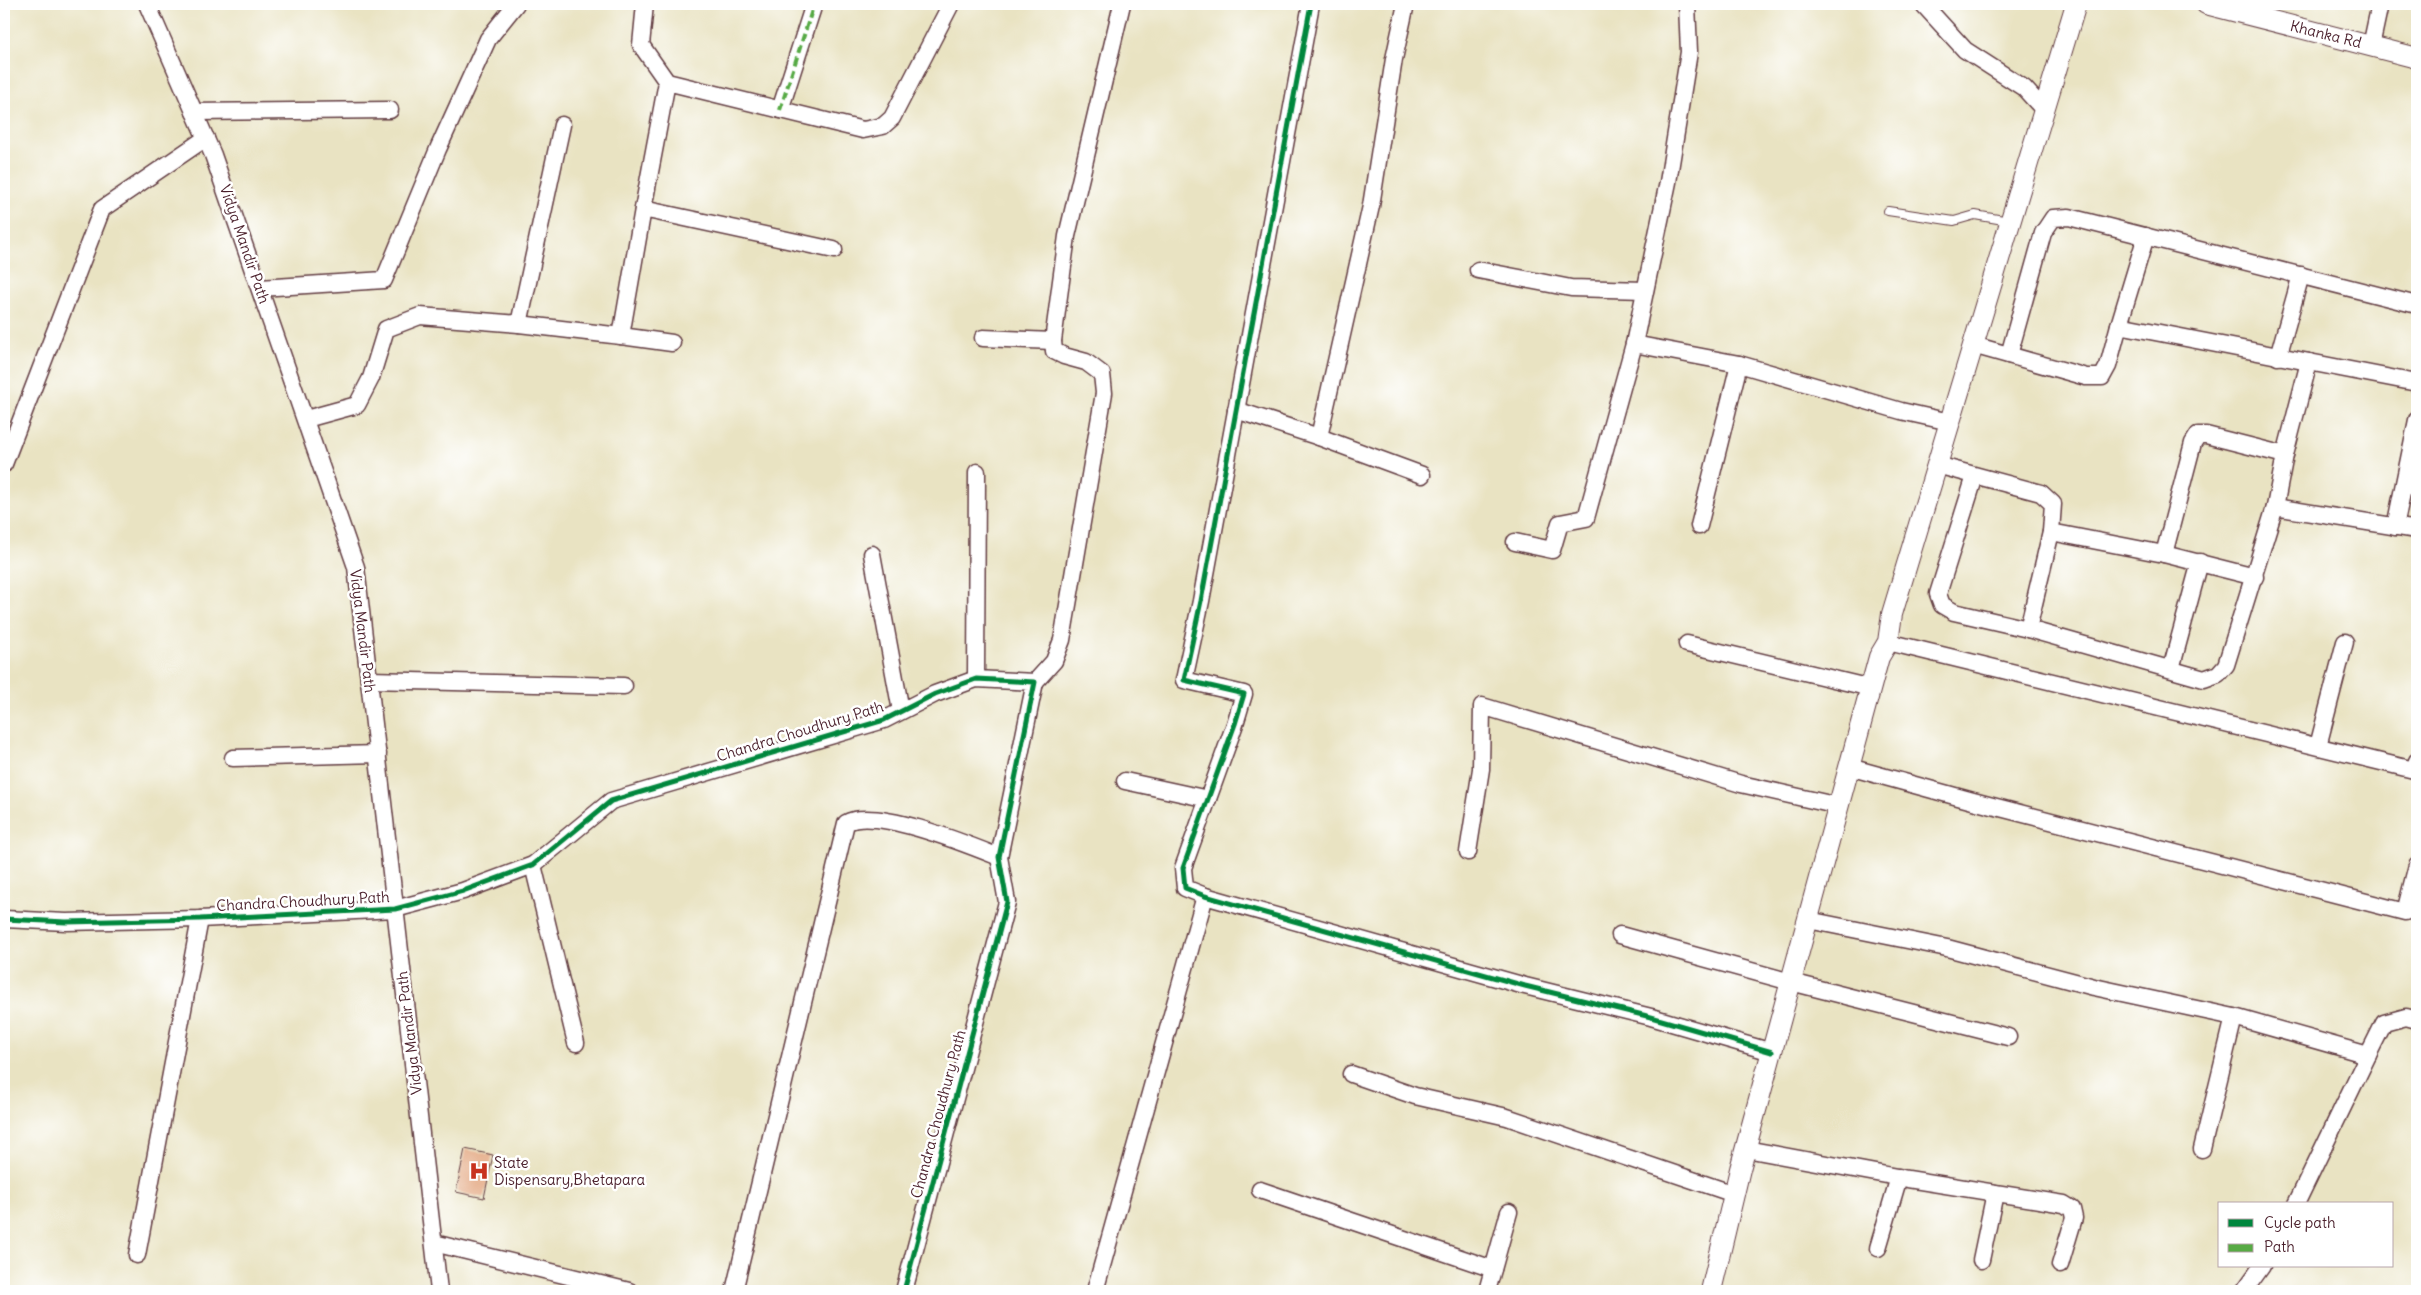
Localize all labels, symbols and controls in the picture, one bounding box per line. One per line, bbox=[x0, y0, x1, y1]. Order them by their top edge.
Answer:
street label: Khanka Rd bbox=[2288, 16, 2364, 52]
street label: Vidya Mandir Path bbox=[216, 182, 274, 306]
street label: Vidya Mandir Path bbox=[346, 568, 380, 694]
street label: Chandra Choudhury Path bbox=[714, 696, 886, 765]
street label: Chandra Choudhury Path bbox=[216, 887, 391, 915]
street label: Vidya Mandir Path bbox=[392, 970, 426, 1096]
street label: Chandra Choudhury Path bbox=[906, 1027, 970, 1200]
place label: State Dispensary,Bhetapara bbox=[494, 1153, 646, 1189]
hospital icon: State Dispensary,Bhetapara bbox=[468, 1160, 490, 1182]
legend bbox=[2218, 1202, 2394, 1268]
text: Cycle path bbox=[2264, 1213, 2336, 1232]
text: Path bbox=[2264, 1237, 2295, 1256]

